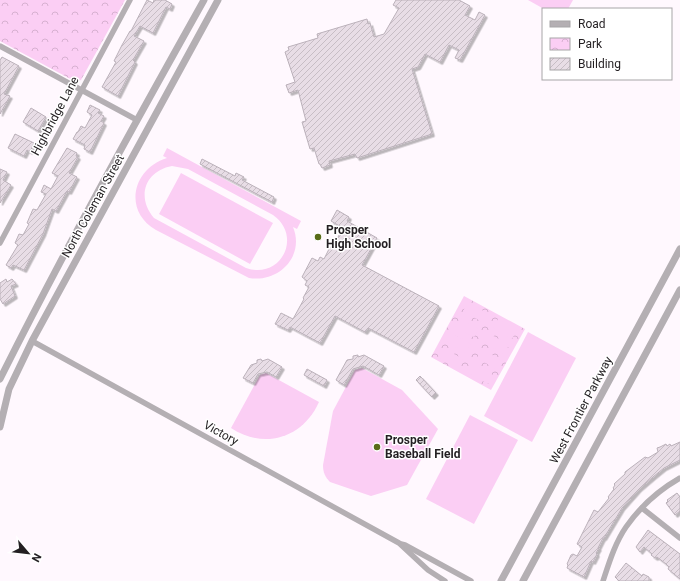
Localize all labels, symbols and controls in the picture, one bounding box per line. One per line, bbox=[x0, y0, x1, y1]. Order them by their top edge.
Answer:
legend bbox=[542, 8, 672, 80]
text: Road bbox=[578, 17, 606, 31]
text: Park bbox=[578, 37, 603, 51]
text: Building bbox=[578, 57, 621, 71]
street label: Highbridge Lane bbox=[28, 74, 82, 158]
street label: North Coleman Street bbox=[59, 152, 127, 260]
place label: Prosper High School bbox=[326, 223, 391, 251]
marker: Prosper High School bbox=[313, 232, 323, 242]
street label: West Frontier Parkway bbox=[547, 354, 615, 466]
street label: Victory bbox=[201, 418, 241, 448]
place label: Prosper Baseball Field bbox=[385, 433, 461, 461]
marker: Prosper Baseball Field bbox=[372, 442, 382, 452]
north arrow bbox=[8, 533, 48, 573]
text: N bbox=[29, 551, 44, 564]

